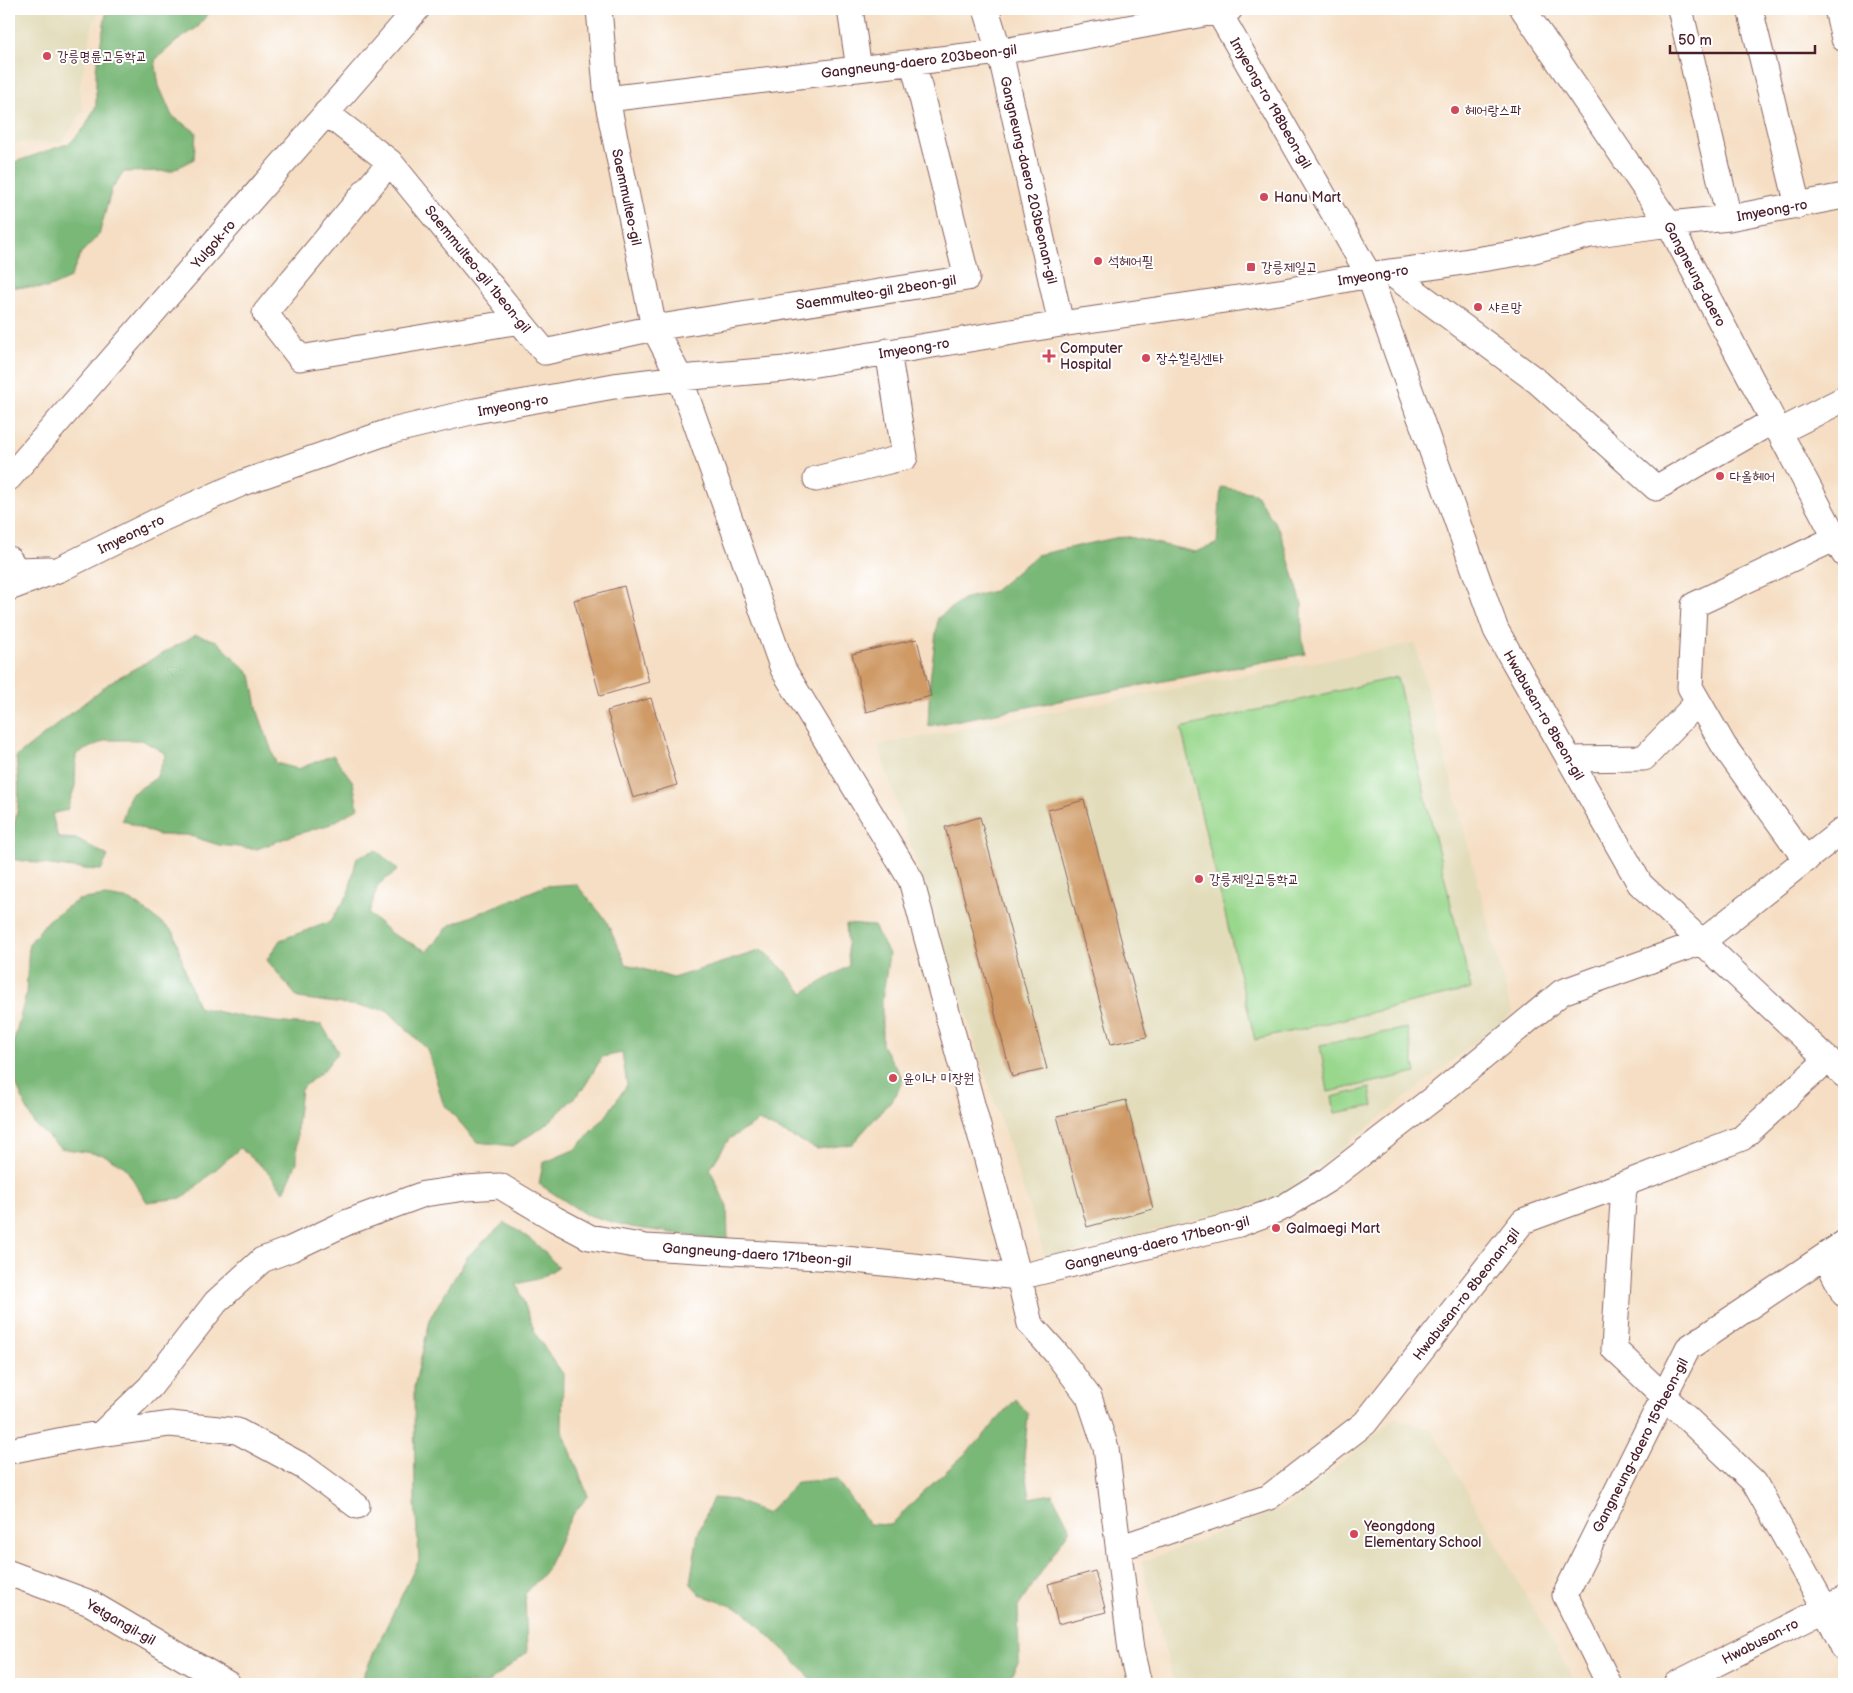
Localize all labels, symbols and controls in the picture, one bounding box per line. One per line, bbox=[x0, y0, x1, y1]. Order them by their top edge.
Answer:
scale bar bbox=[1670, 22, 1816, 54]
text: 50 m bbox=[1678, 31, 1712, 50]
street label: Imyeong-ro 198beon-gil bbox=[1226, 35, 1315, 172]
street label: Gangneung-daero 203beon-gil bbox=[820, 41, 1018, 82]
place label: 강릉명륜고등학교 bbox=[57, 48, 147, 65]
marker: 강릉명륜고등학교 bbox=[41, 50, 53, 62]
street label: Gangneung-daero 203beonan-gil bbox=[996, 75, 1061, 286]
place label: 헤어랑스파 bbox=[1465, 102, 1521, 119]
marker: 헤어랑스파 bbox=[1449, 104, 1461, 116]
street label: Saemmulteo-gil bbox=[608, 147, 645, 247]
place label: Hanu Mart bbox=[1274, 189, 1342, 206]
marker: Hanu Mart bbox=[1258, 191, 1270, 203]
street label: Imyeong-ro bbox=[1735, 196, 1809, 225]
street label: Saemmulteo-gil 1beon-gil bbox=[421, 202, 534, 337]
street label: Yulgok-ro bbox=[187, 216, 239, 273]
street label: Gangneung-daero bbox=[1660, 219, 1729, 330]
place label: 석헤어필 bbox=[1108, 253, 1154, 270]
marker: 석헤어필 bbox=[1092, 255, 1104, 267]
place label: 강릉제일고 bbox=[1261, 259, 1317, 276]
marker: 강릉제일고 bbox=[1245, 261, 1257, 273]
street label: Imyeong-ro bbox=[1336, 262, 1410, 289]
street label: Saemmulteo-gil 2beon-gil bbox=[795, 271, 957, 314]
place label: 샤르망 bbox=[1488, 299, 1523, 316]
marker: 샤르망 bbox=[1472, 301, 1484, 313]
street label: Imyeong-ro bbox=[877, 335, 951, 362]
place label: Computer Hospital bbox=[1060, 340, 1123, 373]
marker: Computer Hospital bbox=[1042, 349, 1056, 363]
place label: 장수힐링센타 bbox=[1156, 350, 1224, 367]
marker: 장수힐링센타 bbox=[1140, 352, 1152, 364]
street label: Imyeong-ro bbox=[476, 391, 550, 420]
place label: 다올헤어 bbox=[1730, 468, 1775, 485]
marker: 다올헤어 bbox=[1714, 470, 1726, 482]
street label: Imyeong-ro bbox=[95, 511, 167, 558]
street label: Hwabusan-ro 8beon-gil bbox=[1499, 647, 1588, 783]
place label: 강릉제일고등학교 bbox=[1209, 871, 1299, 888]
marker: 강릉제일고등학교 bbox=[1193, 873, 1205, 885]
place label: 윤이나 미장원 bbox=[903, 1070, 974, 1087]
marker: 윤이나 미장원 bbox=[887, 1072, 899, 1084]
street label: Gangneung-daero 171beon-gil bbox=[1063, 1212, 1251, 1275]
place label: Galmaegi Mart bbox=[1286, 1220, 1381, 1237]
marker: Galmaegi Mart bbox=[1270, 1222, 1282, 1234]
street label: Hwabusan-ro 8beonan-gil bbox=[1410, 1225, 1523, 1364]
street label: Gangneung-daero 171beon-gil bbox=[662, 1239, 852, 1270]
street label: Gangneung-daero 159beon-gil bbox=[1589, 1355, 1692, 1535]
place label: Yeongdong Elementary School bbox=[1363, 1518, 1482, 1551]
marker: Yeongdong Elementary School bbox=[1348, 1528, 1360, 1540]
street label: Yetgangil-gil bbox=[82, 1595, 158, 1649]
street label: Hwabusan-ro bbox=[1719, 1615, 1801, 1668]

